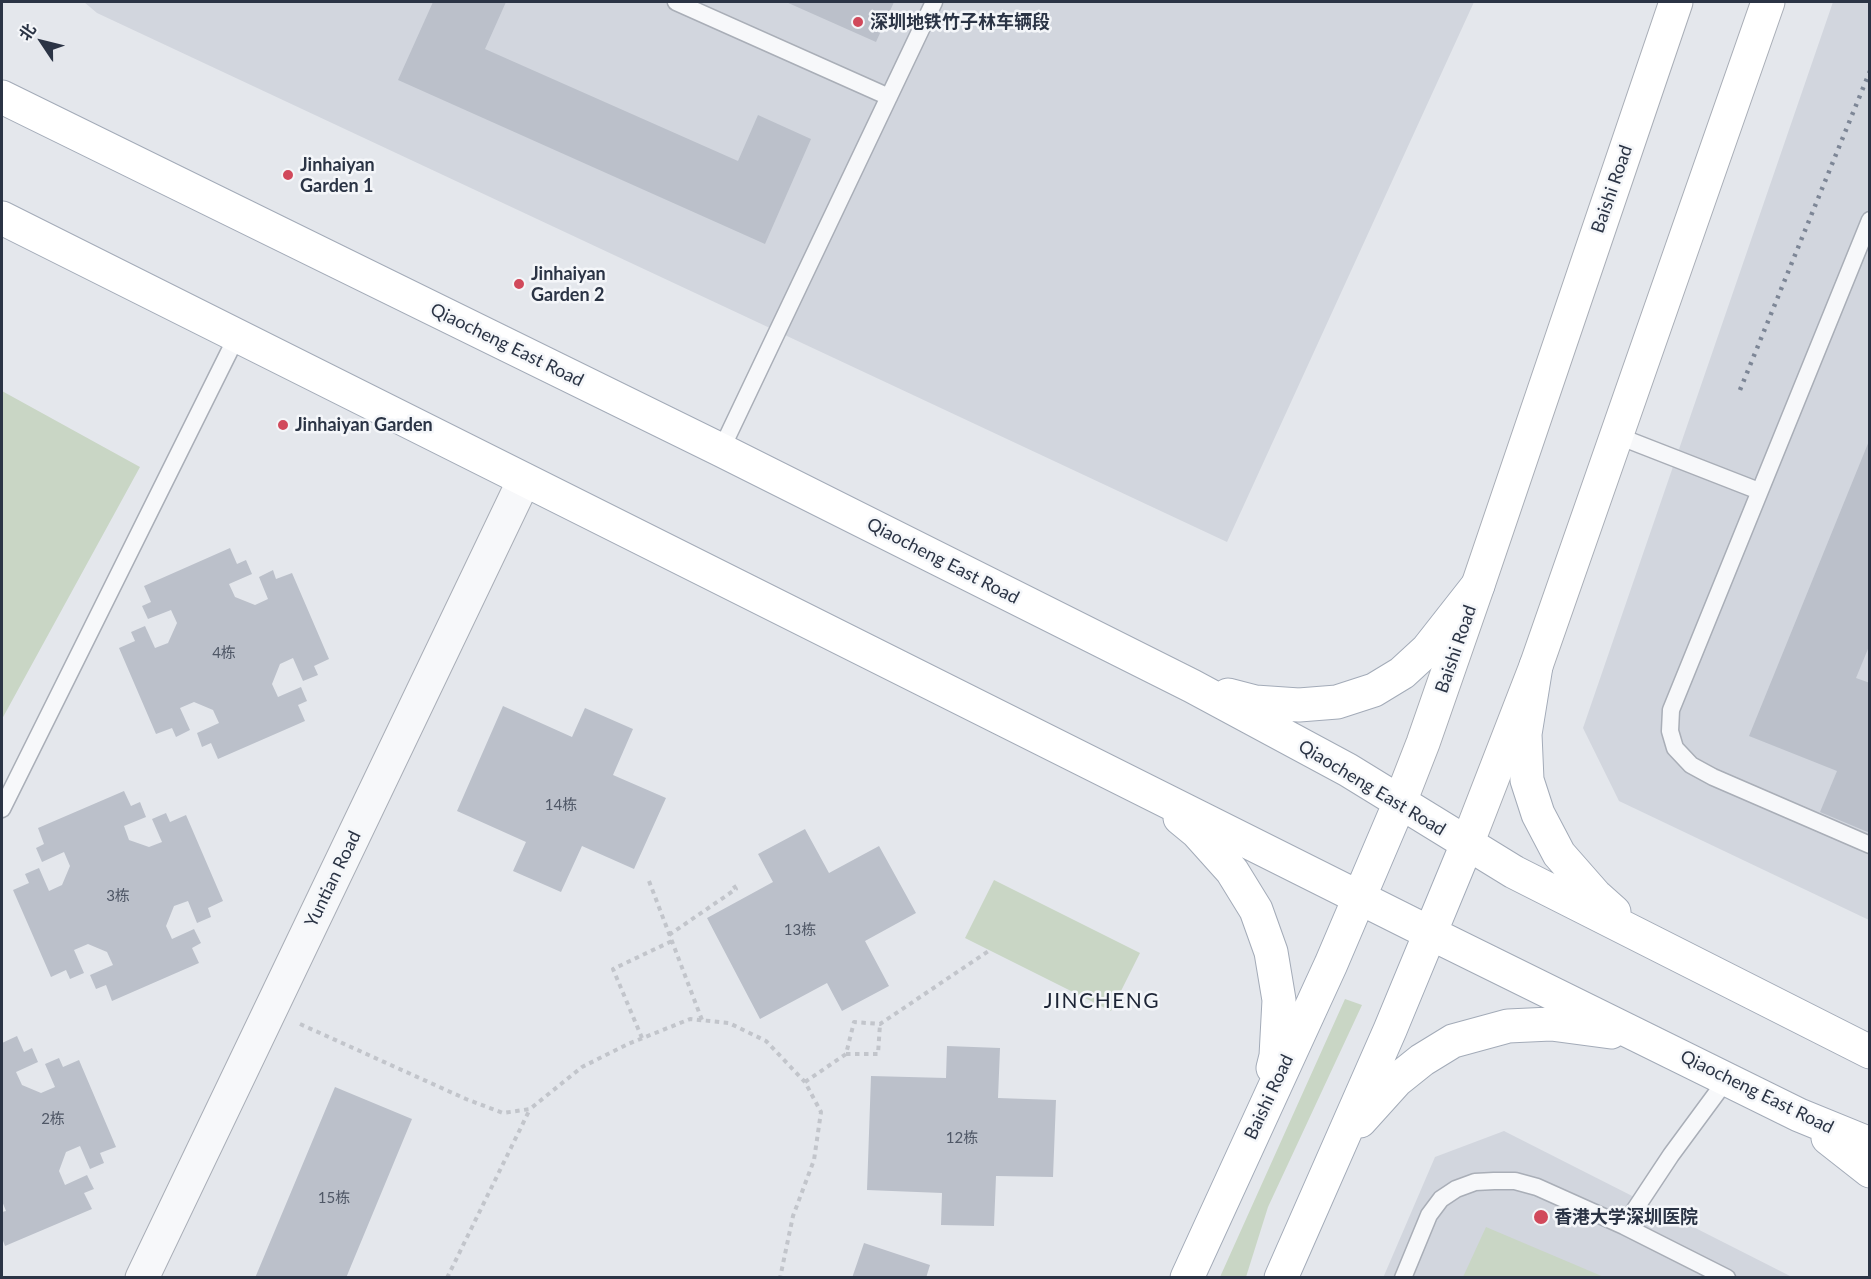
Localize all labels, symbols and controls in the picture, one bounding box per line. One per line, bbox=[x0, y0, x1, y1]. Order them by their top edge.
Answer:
place label: 深圳地铁竹子林车辆段 bbox=[870, 11, 1050, 33]
north arrow bbox=[12, 12, 72, 72]
marker: 深圳地铁竹子林车辆段 bbox=[851, 15, 865, 29]
text: 北 bbox=[14, 19, 39, 43]
street label: Baishi Road bbox=[1587, 142, 1637, 236]
place label: Jinhaiyan Garden 1 bbox=[300, 154, 375, 196]
marker: Jinhaiyan Garden 1 bbox=[281, 168, 295, 182]
place label: Jinhaiyan Garden 2 bbox=[531, 263, 606, 306]
marker: Jinhaiyan Garden 2 bbox=[512, 277, 526, 291]
street label: Qiaocheng East Road bbox=[427, 298, 587, 392]
place label: Jinhaiyan Garden bbox=[295, 414, 433, 436]
marker: Jinhaiyan Garden bbox=[276, 418, 290, 432]
street label: Qiaocheng East Road bbox=[863, 513, 1023, 609]
street label: Baishi Road bbox=[1431, 602, 1481, 696]
house number: 4栋 bbox=[212, 644, 236, 662]
street label: Qiaocheng East Road bbox=[1294, 736, 1450, 840]
house number: 14栋 bbox=[545, 796, 577, 814]
street label: Yuntian Road bbox=[300, 827, 366, 931]
house number: 3栋 bbox=[106, 887, 130, 905]
house number: 13栋 bbox=[784, 921, 816, 939]
district label: JINCHENG bbox=[1044, 988, 1160, 1014]
street label: Qiaocheng East Road bbox=[1677, 1045, 1837, 1139]
street label: Baishi Road bbox=[1240, 1051, 1298, 1143]
house number: 2栋 bbox=[41, 1110, 65, 1128]
house number: 12栋 bbox=[946, 1129, 978, 1147]
house number: 15栋 bbox=[318, 1189, 350, 1207]
place label: 香港大学深圳医院 bbox=[1554, 1206, 1698, 1228]
marker: 香港大学深圳医院 bbox=[1532, 1208, 1550, 1226]

